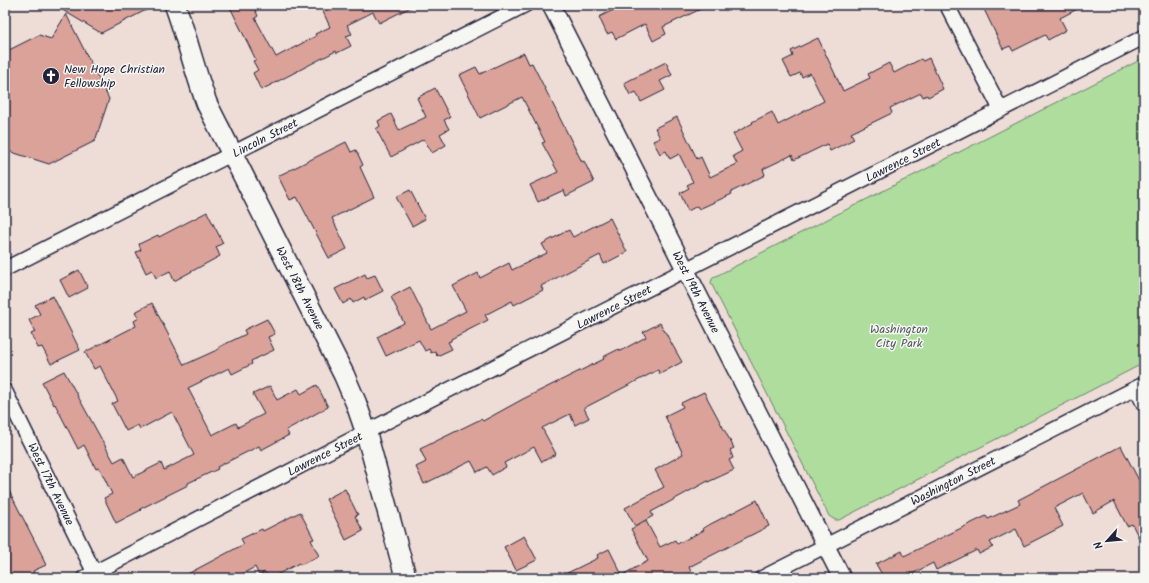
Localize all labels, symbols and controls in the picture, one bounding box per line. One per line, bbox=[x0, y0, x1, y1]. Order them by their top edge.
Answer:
place label: New Hope Christian Fellowship bbox=[64, 60, 165, 93]
church icon: New Hope Christian Fellowship bbox=[41, 66, 61, 86]
street label: Lincoln Street bbox=[229, 114, 302, 163]
street label: Lawrence Street bbox=[862, 133, 944, 188]
street label: West 18th Avenue bbox=[270, 243, 329, 334]
street label: West 19th Avenue bbox=[667, 248, 725, 337]
street label: Lawrence Street bbox=[573, 280, 655, 335]
park label: Washington City Park bbox=[870, 320, 928, 353]
street label: Lawrence Street bbox=[284, 427, 366, 482]
street label: West 17th Avenue bbox=[22, 440, 79, 529]
street label: Washington Street bbox=[907, 452, 999, 511]
north arrow bbox=[1087, 521, 1127, 561]
text: N bbox=[1089, 538, 1109, 552]

